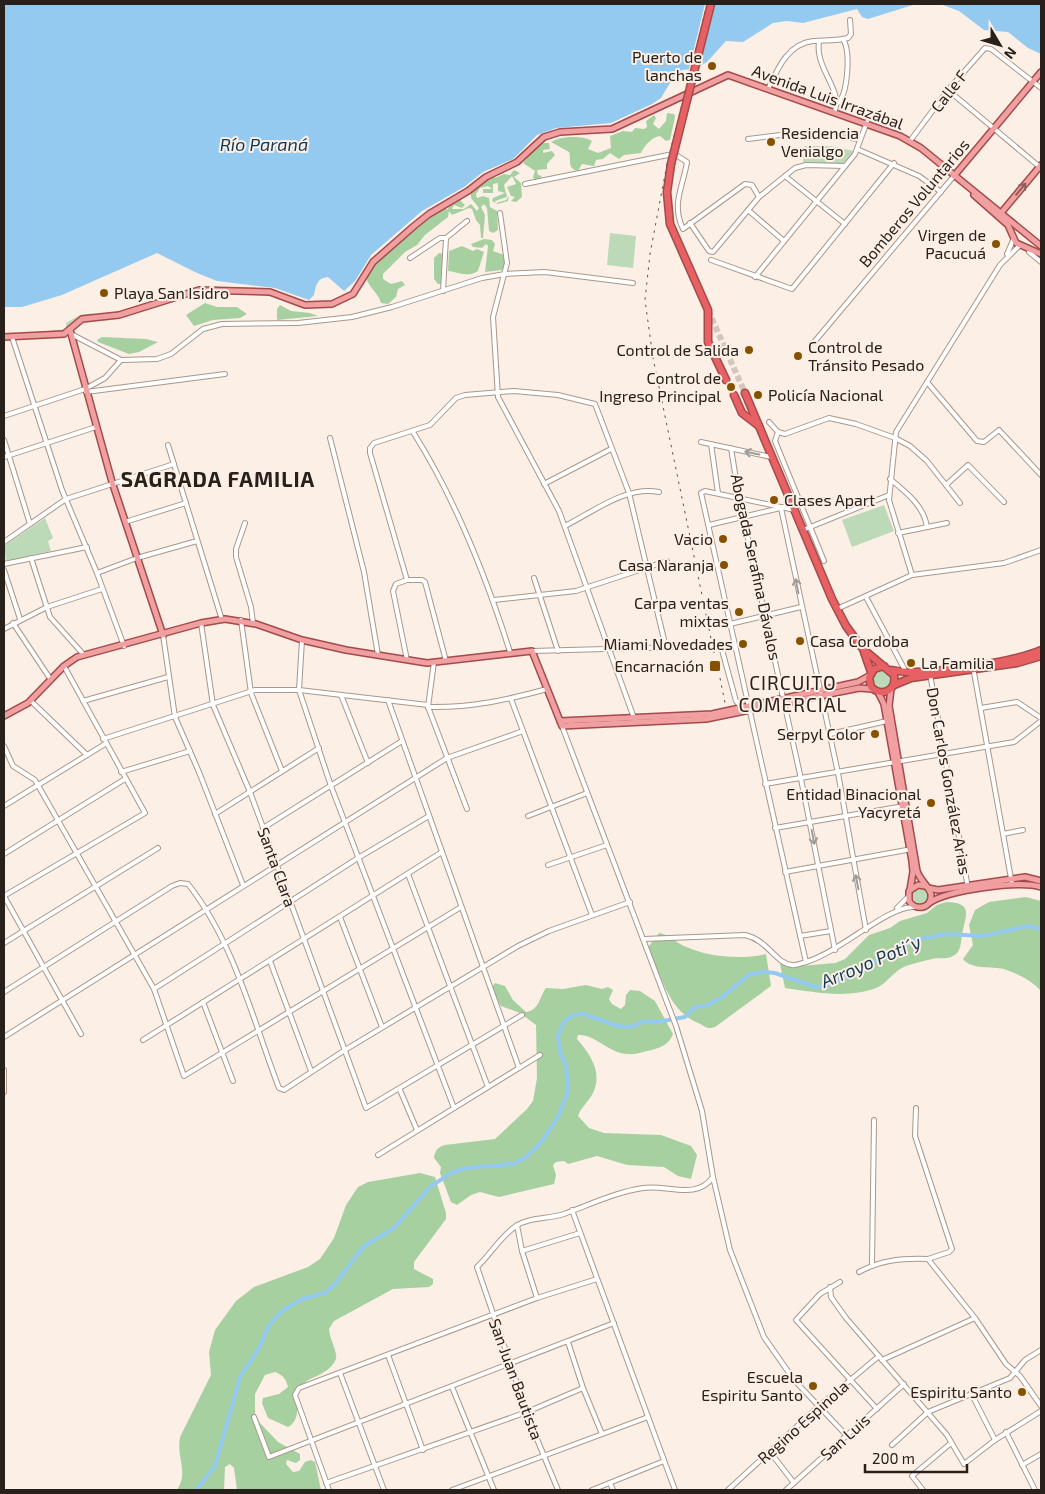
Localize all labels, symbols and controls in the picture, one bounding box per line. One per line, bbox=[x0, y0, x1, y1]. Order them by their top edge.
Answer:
north arrow bbox=[975, 20, 1025, 70]
text: N bbox=[1001, 44, 1020, 63]
place label: Puerto de lanchas bbox=[632, 47, 702, 84]
marker: Puerto de lanchas bbox=[706, 60, 718, 72]
street label: Avenida Luis Irrazábal bbox=[750, 60, 907, 133]
street label: Calle F bbox=[926, 66, 971, 116]
place label: Residencia Venialgo bbox=[781, 123, 859, 160]
water label: Río Paraná bbox=[220, 133, 308, 155]
street label: Bomberos Voluntarios bbox=[855, 135, 973, 271]
marker: Residencia Venialgo bbox=[765, 136, 777, 148]
one-way arrow bbox=[1016, 183, 1027, 196]
place label: Virgen de Pacucuá bbox=[918, 225, 986, 262]
marker: Virgen de Pacucuá bbox=[990, 238, 1002, 250]
place label: Playa San Isidro bbox=[114, 283, 229, 302]
marker: Playa San Isidro bbox=[98, 287, 110, 299]
place label: Control de Tránsito Pesado bbox=[808, 337, 924, 374]
place label: Control de Salida bbox=[616, 340, 739, 359]
marker: Control de Salida bbox=[743, 344, 755, 356]
marker: Control de Tránsito Pesado bbox=[792, 350, 804, 362]
place label: Control de Ingreso Principal bbox=[599, 368, 721, 405]
marker: Control de Ingreso Principal bbox=[725, 381, 737, 393]
place label: Policía Nacional bbox=[768, 385, 883, 404]
marker: Policía Nacional bbox=[752, 389, 764, 401]
one-way arrow bbox=[745, 448, 761, 457]
district label: SAGRADA FAMILIA bbox=[121, 466, 315, 491]
street label: Abogada Serafina Dávalos bbox=[727, 472, 786, 662]
place label: Clases Apart bbox=[784, 490, 875, 509]
marker: Clases Apart bbox=[768, 494, 780, 506]
place label: Vacio bbox=[674, 529, 713, 548]
marker: Vacio bbox=[717, 533, 729, 545]
place label: Casa Naranja bbox=[618, 555, 714, 575]
marker: Casa Naranja bbox=[718, 559, 730, 571]
one-way arrow bbox=[792, 578, 801, 594]
place label: Carpa ventas mixtas bbox=[634, 593, 729, 630]
marker: Carpa ventas mixtas bbox=[733, 606, 745, 618]
place label: Casa Cordoba bbox=[810, 631, 909, 650]
place label: Miami Novedades bbox=[604, 634, 733, 653]
marker: Casa Cordoba bbox=[794, 635, 806, 647]
marker: Miami Novedades bbox=[737, 638, 749, 650]
place label: La Familia bbox=[921, 653, 994, 672]
place label: Encarnación bbox=[614, 656, 704, 675]
marker: La Familia bbox=[905, 657, 917, 669]
marker: Encarnación bbox=[708, 659, 722, 673]
district label: CIRCUITO COMERCIAL bbox=[739, 671, 847, 716]
street label: Don Carlos González Arias bbox=[924, 686, 975, 876]
place label: Serpyl Color bbox=[777, 724, 866, 743]
marker: Serpyl Color bbox=[869, 728, 881, 740]
place label: Entidad Binacional Yacyretá bbox=[786, 784, 921, 821]
marker: Entidad Binacional Yacyretá bbox=[925, 797, 937, 809]
street label: Santa Clara bbox=[254, 824, 301, 909]
one-way arrow bbox=[809, 828, 819, 844]
one-way arrow bbox=[851, 875, 861, 891]
water label: Arroyo Poti´y bbox=[816, 930, 924, 992]
street label: San Juan Bautista bbox=[486, 1316, 547, 1442]
place label: Escuela Espiritu Santo bbox=[701, 1367, 803, 1404]
street label: Regino Espinola bbox=[753, 1376, 852, 1467]
marker: Escuela Espiritu Santo bbox=[807, 1380, 819, 1392]
place label: Espiritu Santo bbox=[910, 1382, 1012, 1401]
marker: Espiritu Santo bbox=[1016, 1386, 1028, 1398]
street label: San Luis bbox=[816, 1409, 873, 1464]
scale bar bbox=[865, 1442, 968, 1474]
text: 200 m bbox=[872, 1449, 915, 1467]

